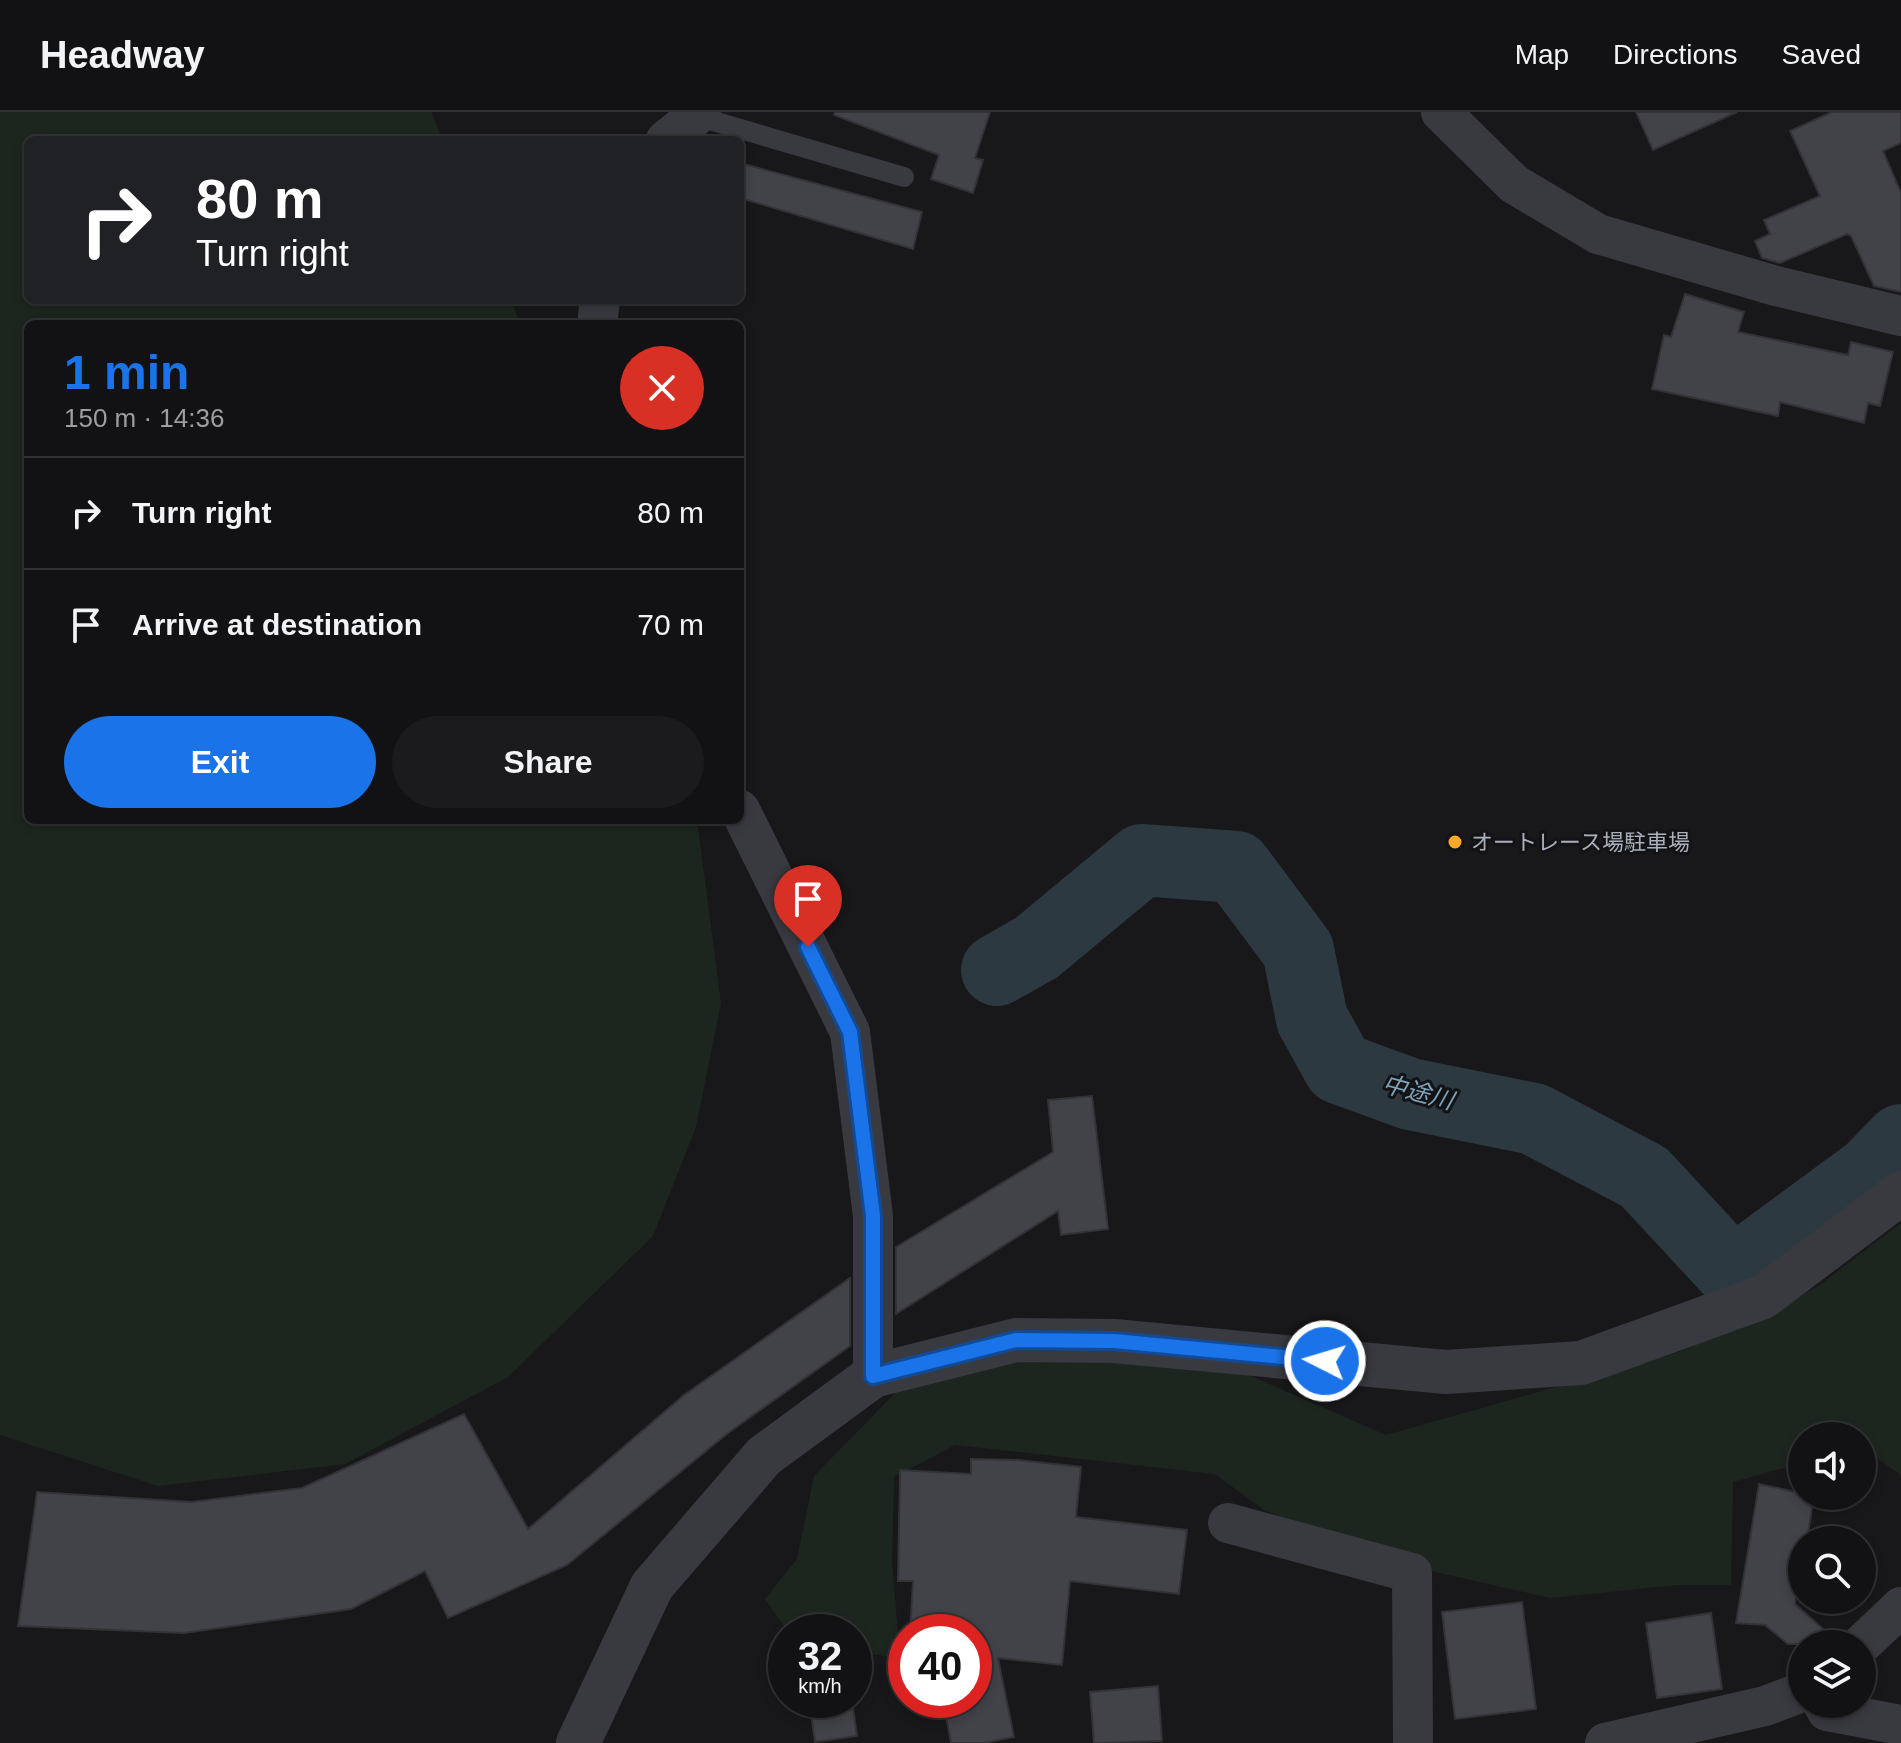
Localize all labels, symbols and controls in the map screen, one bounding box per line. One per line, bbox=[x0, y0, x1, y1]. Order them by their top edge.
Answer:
text: Headway bbox=[40, 34, 205, 76]
text: Map bbox=[1515, 39, 1569, 70]
text: Directions bbox=[1613, 39, 1738, 70]
text: Saved bbox=[1782, 39, 1861, 70]
text: 80 m bbox=[196, 167, 324, 230]
icon: right bbox=[64, 168, 168, 272]
text: Turn right bbox=[196, 233, 349, 274]
text: 1 min bbox=[64, 346, 189, 399]
button: close bbox=[620, 346, 704, 430]
text: 150 m · 14:36 bbox=[64, 403, 224, 433]
icon: right bbox=[64, 491, 108, 535]
text: Turn right bbox=[132, 496, 271, 529]
text: 80 m bbox=[637, 496, 704, 529]
icon: arrive bbox=[64, 603, 108, 647]
text: Arrive at destination bbox=[132, 608, 422, 641]
text: 70 m bbox=[637, 608, 704, 641]
button: Exit bbox=[64, 716, 376, 808]
button: Share bbox=[392, 716, 704, 808]
place label: オートレース場駐車場 bbox=[1471, 830, 1690, 855]
marker: オートレース場駐車場 bbox=[1446, 833, 1464, 851]
pin bbox=[774, 865, 842, 947]
icon: arrive bbox=[786, 877, 830, 921]
water label: 中途川 bbox=[1380, 1070, 1459, 1115]
position arrow bbox=[1283, 1319, 1367, 1403]
map controls bbox=[1788, 1422, 1876, 1718]
button: sound bbox=[1788, 1422, 1876, 1510]
button: search bbox=[1788, 1526, 1876, 1614]
speed limit sign: 40 bbox=[888, 1614, 992, 1718]
button: layers bbox=[1788, 1630, 1876, 1718]
text: 32 bbox=[798, 1634, 842, 1678]
text: km/h bbox=[798, 1675, 842, 1697]

